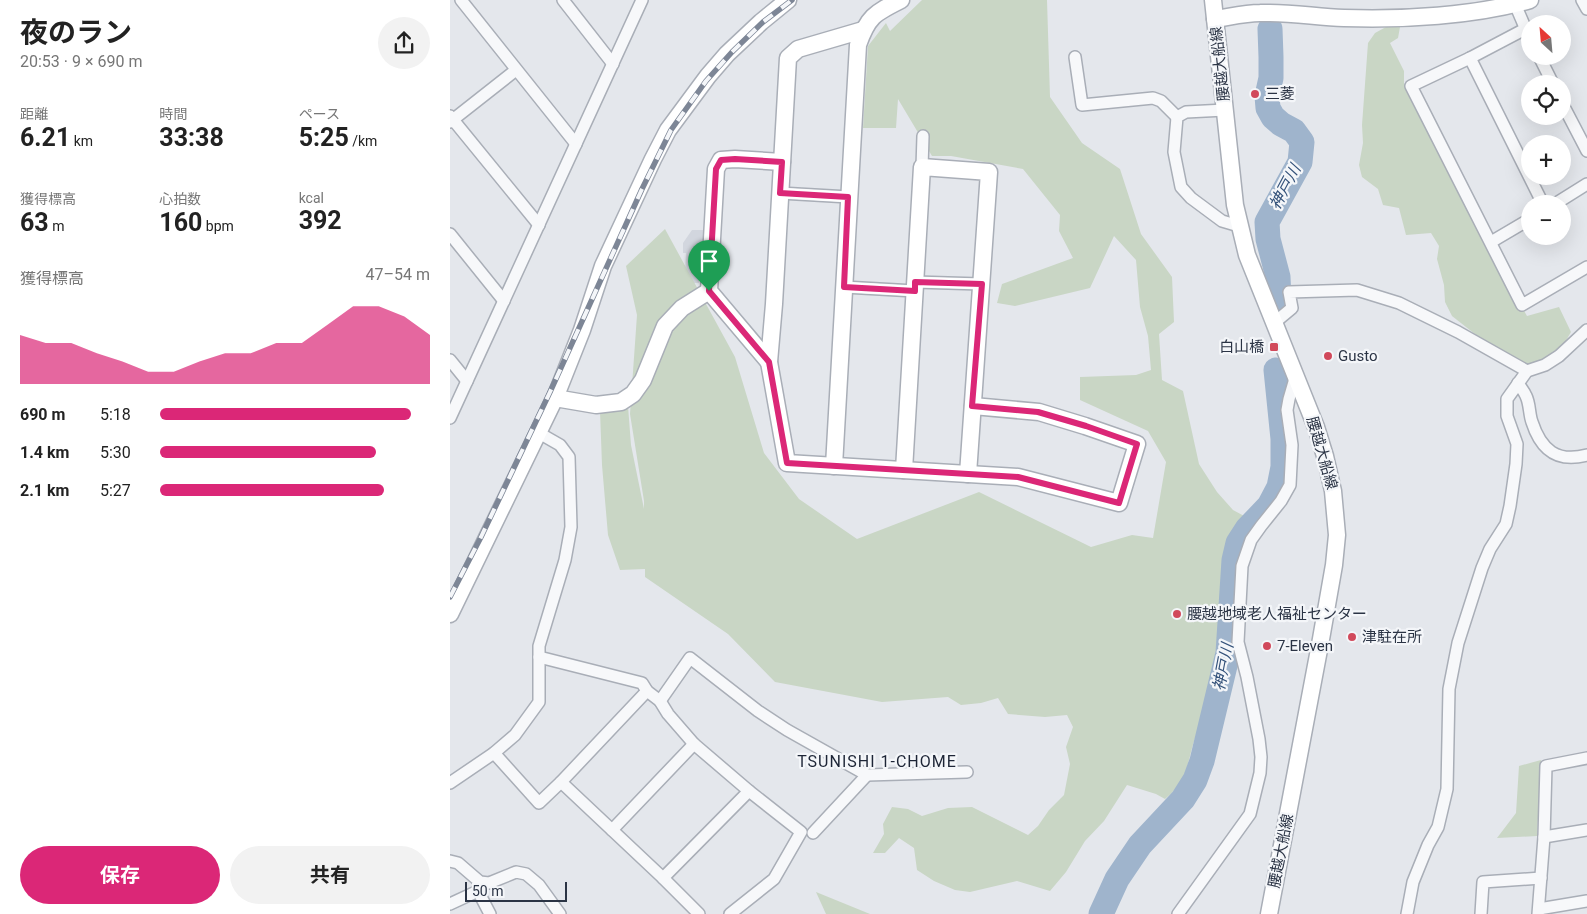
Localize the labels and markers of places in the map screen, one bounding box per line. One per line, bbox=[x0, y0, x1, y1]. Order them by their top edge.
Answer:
place label: 三菱 bbox=[1265, 85, 1295, 103]
marker: 三菱 bbox=[1249, 88, 1261, 100]
pin bbox=[688, 240, 730, 291]
place label: 白山橋 bbox=[1219, 338, 1264, 356]
marker: 白山橋 bbox=[1268, 341, 1280, 353]
place label: Gusto bbox=[1338, 347, 1378, 365]
marker: Gusto bbox=[1322, 350, 1334, 362]
place label: 腰越地域老人福祉センター bbox=[1187, 605, 1367, 623]
marker: 腰越地域老人福祉センター bbox=[1171, 608, 1183, 620]
place label: 津駐在所 bbox=[1362, 628, 1422, 646]
marker: 津駐在所 bbox=[1346, 631, 1358, 643]
place label: 7-Eleven bbox=[1277, 637, 1333, 655]
marker: 7-Eleven bbox=[1261, 640, 1273, 652]

